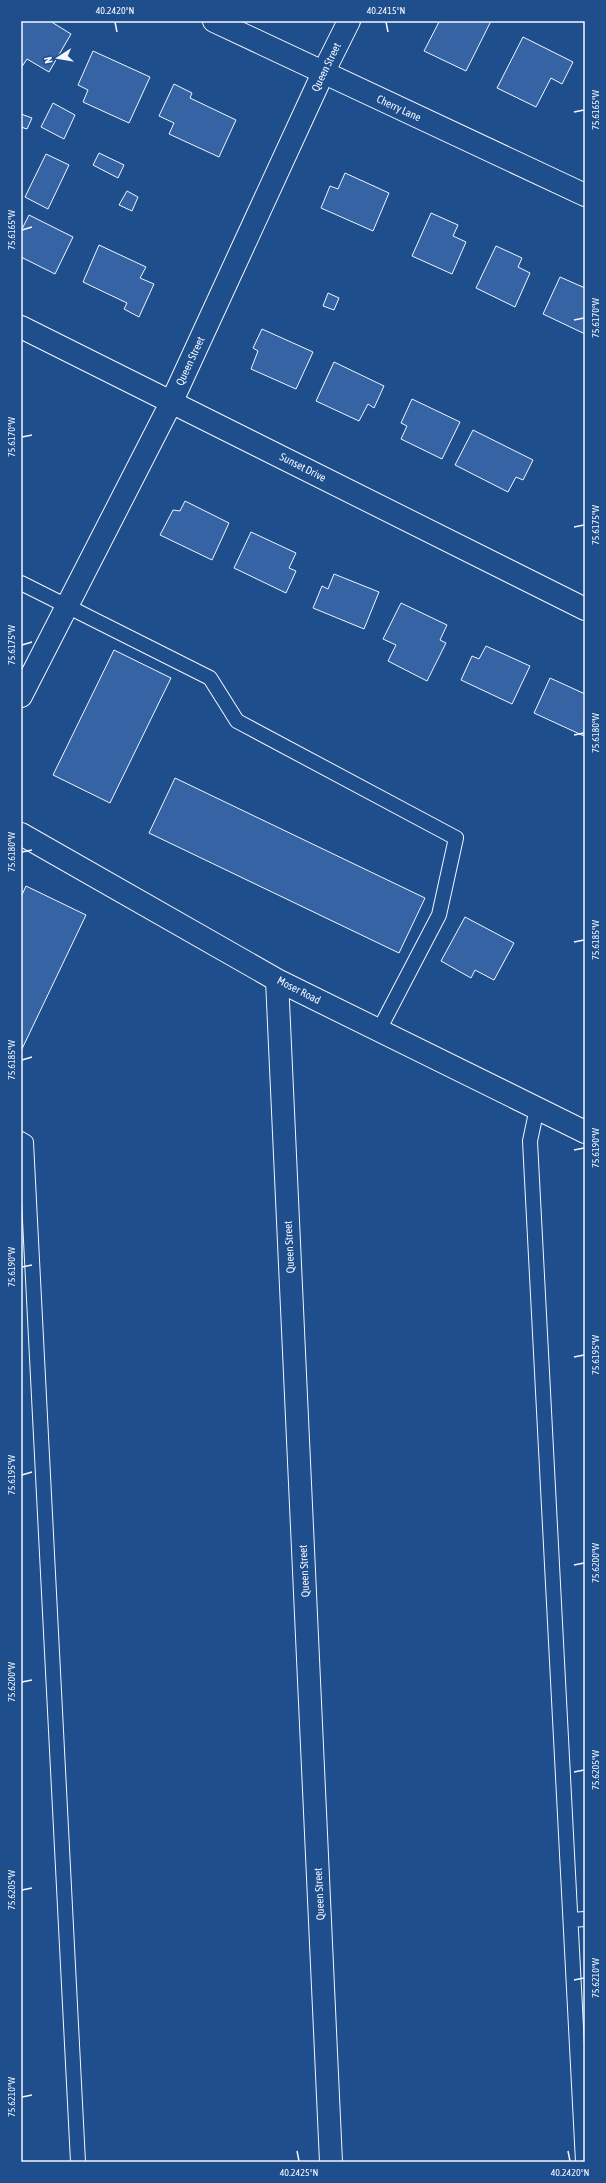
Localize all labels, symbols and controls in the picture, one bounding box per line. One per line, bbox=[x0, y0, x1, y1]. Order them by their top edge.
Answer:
text: 40.2420°N bbox=[96, 5, 134, 16]
text: 40.2415°N bbox=[367, 5, 405, 16]
north arrow bbox=[38, 38, 78, 78]
street label: Queen Street bbox=[309, 41, 343, 93]
text: N bbox=[42, 56, 55, 65]
text: 75.6165°W bbox=[590, 89, 601, 130]
street label: Cherry Lane bbox=[375, 93, 423, 123]
text: 75.6165°W bbox=[6, 209, 17, 250]
text: 75.6170°W bbox=[590, 297, 601, 338]
street label: Queen Street bbox=[173, 335, 207, 387]
text: 75.6170°W bbox=[6, 416, 17, 457]
street label: Sunset Drive bbox=[278, 450, 328, 484]
text: 75.6175°W bbox=[590, 504, 601, 545]
text: 75.6175°W bbox=[6, 624, 17, 665]
text: 75.6180°W bbox=[590, 712, 601, 753]
text: 75.6180°W bbox=[6, 831, 17, 872]
text: 75.6185°W bbox=[590, 919, 601, 960]
street label: Moser Road bbox=[275, 974, 323, 1006]
text: 75.6185°W bbox=[6, 1039, 17, 1080]
text: 75.6190°W bbox=[590, 1127, 601, 1168]
street label: Queen Street bbox=[282, 1220, 296, 1274]
text: 75.6190°W bbox=[6, 1246, 17, 1287]
text: 75.6195°W bbox=[590, 1334, 601, 1375]
text: 75.6195°W bbox=[6, 1454, 17, 1495]
text: 75.6200°W bbox=[590, 1542, 601, 1583]
street label: Queen Street bbox=[297, 1544, 311, 1598]
text: 75.6200°W bbox=[6, 1661, 17, 1702]
text: 75.6205°W bbox=[590, 1749, 601, 1790]
street label: Queen Street bbox=[312, 1867, 326, 1921]
text: 75.6205°W bbox=[6, 1869, 17, 1910]
text: 75.6210°W bbox=[590, 1957, 601, 1998]
text: 75.6210°W bbox=[6, 2076, 17, 2117]
text: 40.2425°N bbox=[280, 2167, 318, 2178]
text: 40.2420°N bbox=[551, 2167, 589, 2178]

